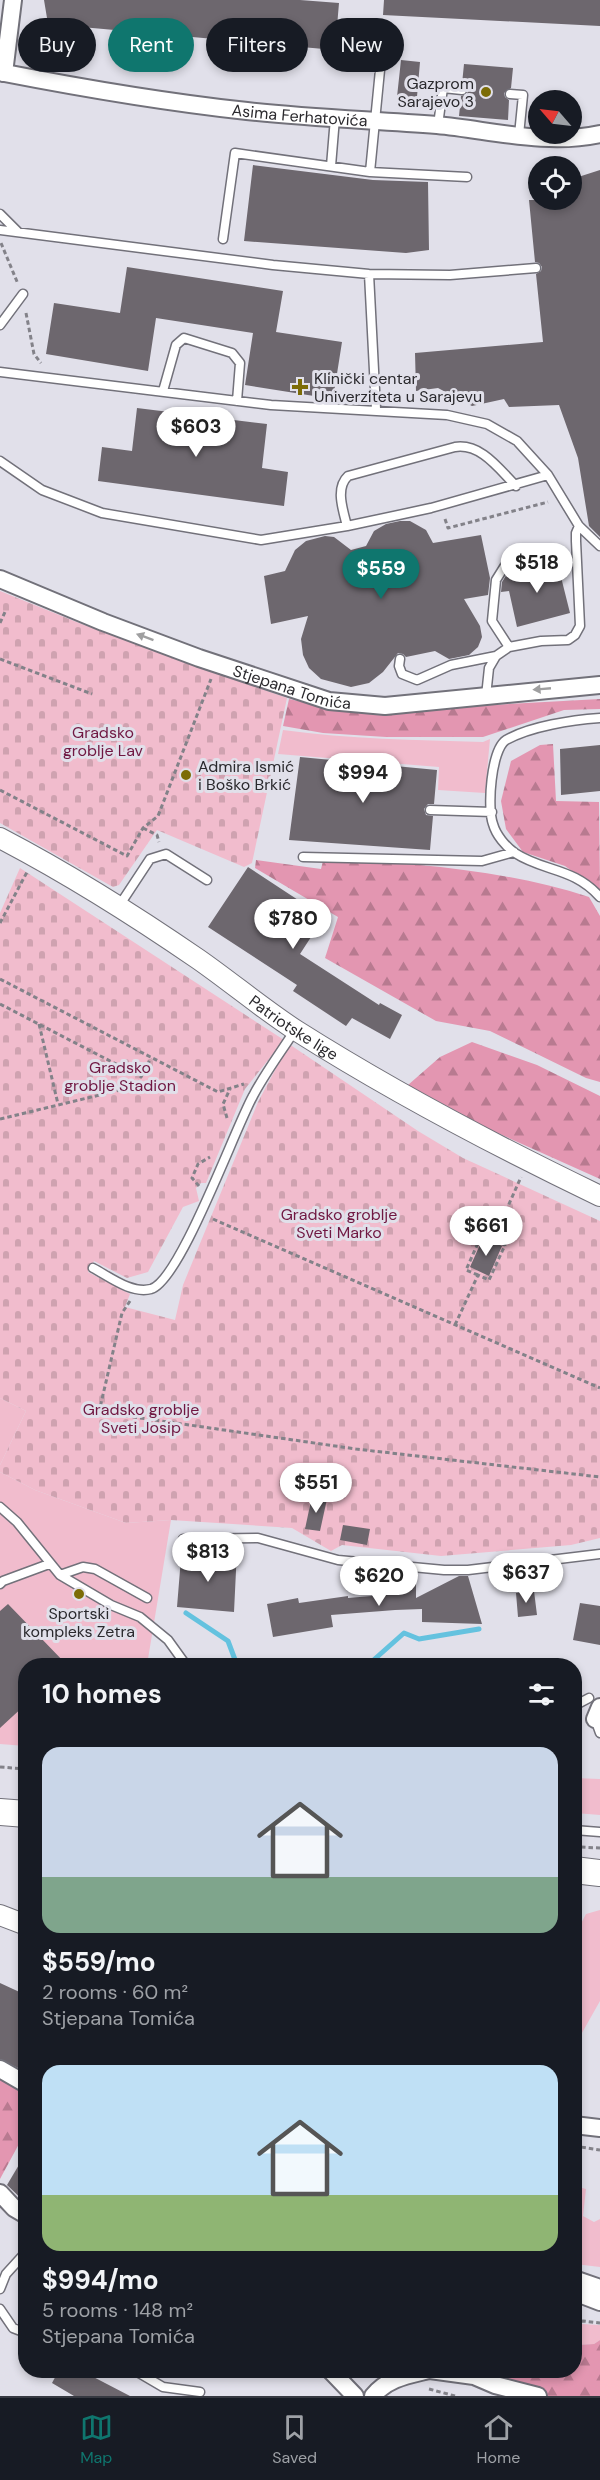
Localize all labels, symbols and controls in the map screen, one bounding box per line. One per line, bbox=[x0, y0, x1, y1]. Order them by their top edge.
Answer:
chip: Buy bbox=[18, 18, 96, 72]
chip: Rent bbox=[108, 18, 194, 72]
chip: Filters bbox=[206, 18, 308, 72]
chip: New bbox=[320, 18, 404, 72]
place label: Gazprom Sarajevo 3 bbox=[398, 73, 474, 112]
marker: Gazprom Sarajevo 3 bbox=[479, 85, 493, 99]
north arrow bbox=[528, 90, 582, 144]
map controls bbox=[528, 90, 582, 210]
street label: Asima Ferhatovića bbox=[231, 99, 368, 131]
button: locate bbox=[528, 156, 582, 210]
place label: Klinički centar Univerziteta u Sarajevu bbox=[314, 368, 482, 407]
marker: Klinički centar Univerziteta u Sarajevu bbox=[291, 378, 309, 396]
pin: $603 bbox=[160, 407, 232, 458]
text: $603 bbox=[171, 413, 221, 439]
pin: $518 bbox=[501, 543, 573, 594]
pin: $559 bbox=[345, 549, 417, 600]
text: $518 bbox=[515, 549, 559, 575]
text: $559 bbox=[356, 555, 406, 581]
one-way arrow bbox=[136, 631, 154, 641]
street label: Stjepana Tomića bbox=[230, 660, 352, 713]
one-way arrow bbox=[532, 684, 551, 694]
park label: Gradsko groblje Lav bbox=[63, 722, 144, 761]
pin: $994 bbox=[327, 753, 399, 804]
place label: Admira Ismić i Boško Brkić bbox=[198, 756, 294, 795]
text: $994 bbox=[338, 759, 388, 785]
marker: Admira Ismić i Boško Brkić bbox=[179, 768, 193, 782]
pin: $780 bbox=[257, 899, 329, 950]
text: $780 bbox=[268, 905, 318, 931]
street label: Patriotske lige bbox=[245, 990, 342, 1065]
park label: Gradsko groblje Stadion bbox=[64, 1057, 176, 1096]
park label: Gradsko groblje Sveti Marko bbox=[281, 1204, 397, 1243]
pin: $661 bbox=[450, 1206, 522, 1257]
text: $661 bbox=[464, 1212, 508, 1238]
park label: Gradsko groblje Sveti Josip bbox=[83, 1399, 199, 1438]
pin: $551 bbox=[280, 1463, 352, 1514]
text: $551 bbox=[294, 1469, 338, 1495]
pin: $813 bbox=[172, 1532, 244, 1583]
text: $813 bbox=[186, 1538, 230, 1564]
pin: $637 bbox=[490, 1553, 562, 1604]
pin: $620 bbox=[343, 1556, 415, 1607]
text: $637 bbox=[502, 1559, 550, 1585]
text: $620 bbox=[354, 1562, 404, 1588]
marker: Sportski kompleks Zetra bbox=[72, 1587, 86, 1601]
place label: Sportski kompleks Zetra bbox=[23, 1603, 135, 1642]
text: 10 homes bbox=[42, 1677, 162, 1711]
icon: filters bbox=[525, 1678, 558, 1711]
icon: home bbox=[246, 1786, 354, 1894]
text: $559/mo bbox=[42, 1945, 156, 1979]
text: 2 rooms · 60 m² bbox=[42, 1979, 188, 2005]
text: Stjepana Tomića bbox=[42, 2005, 195, 2031]
icon: home bbox=[246, 2104, 354, 2212]
text: $994/mo bbox=[42, 2263, 159, 2297]
text: 5 rooms · 148 m² bbox=[42, 2297, 193, 2323]
text: Stjepana Tomića bbox=[42, 2323, 195, 2349]
tab: Map bbox=[80, 2411, 113, 2468]
tab: Saved bbox=[272, 2411, 317, 2468]
tab: Home bbox=[477, 2411, 520, 2468]

